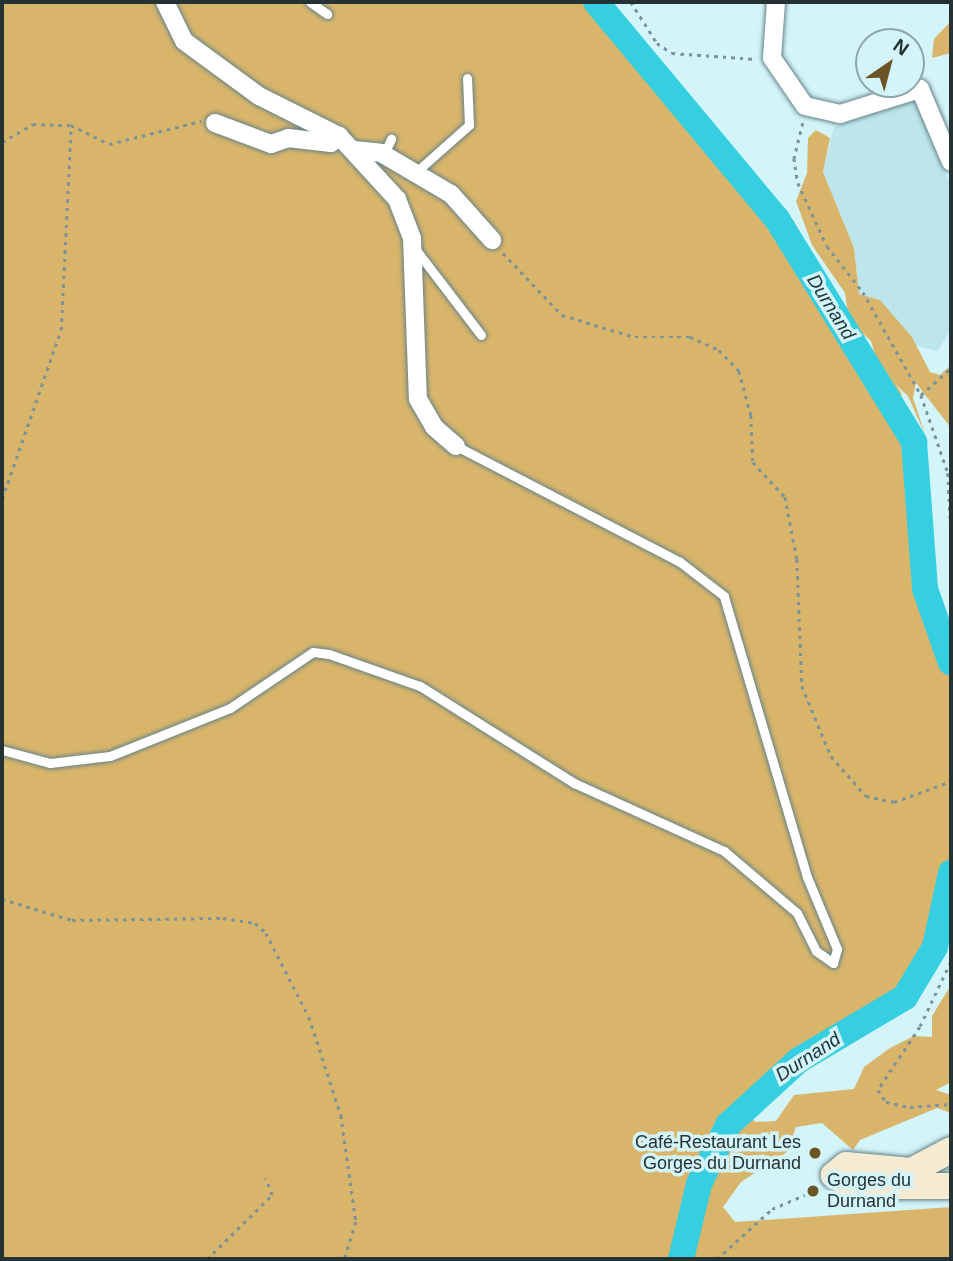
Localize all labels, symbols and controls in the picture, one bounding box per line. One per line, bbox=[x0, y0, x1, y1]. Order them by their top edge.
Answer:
north arrow bbox=[855, 28, 925, 98]
text: N bbox=[890, 34, 913, 60]
water label: Durnand bbox=[802, 270, 860, 344]
water label: Durnand bbox=[771, 1028, 845, 1086]
place label: Café-Restaurant Les Gorges du Durnand bbox=[635, 1132, 801, 1174]
marker: Café-Restaurant Les Gorges du Durnand bbox=[807, 1145, 823, 1161]
place label: Gorges du Durnand bbox=[827, 1170, 911, 1212]
marker: Gorges du Durnand bbox=[805, 1183, 821, 1199]

